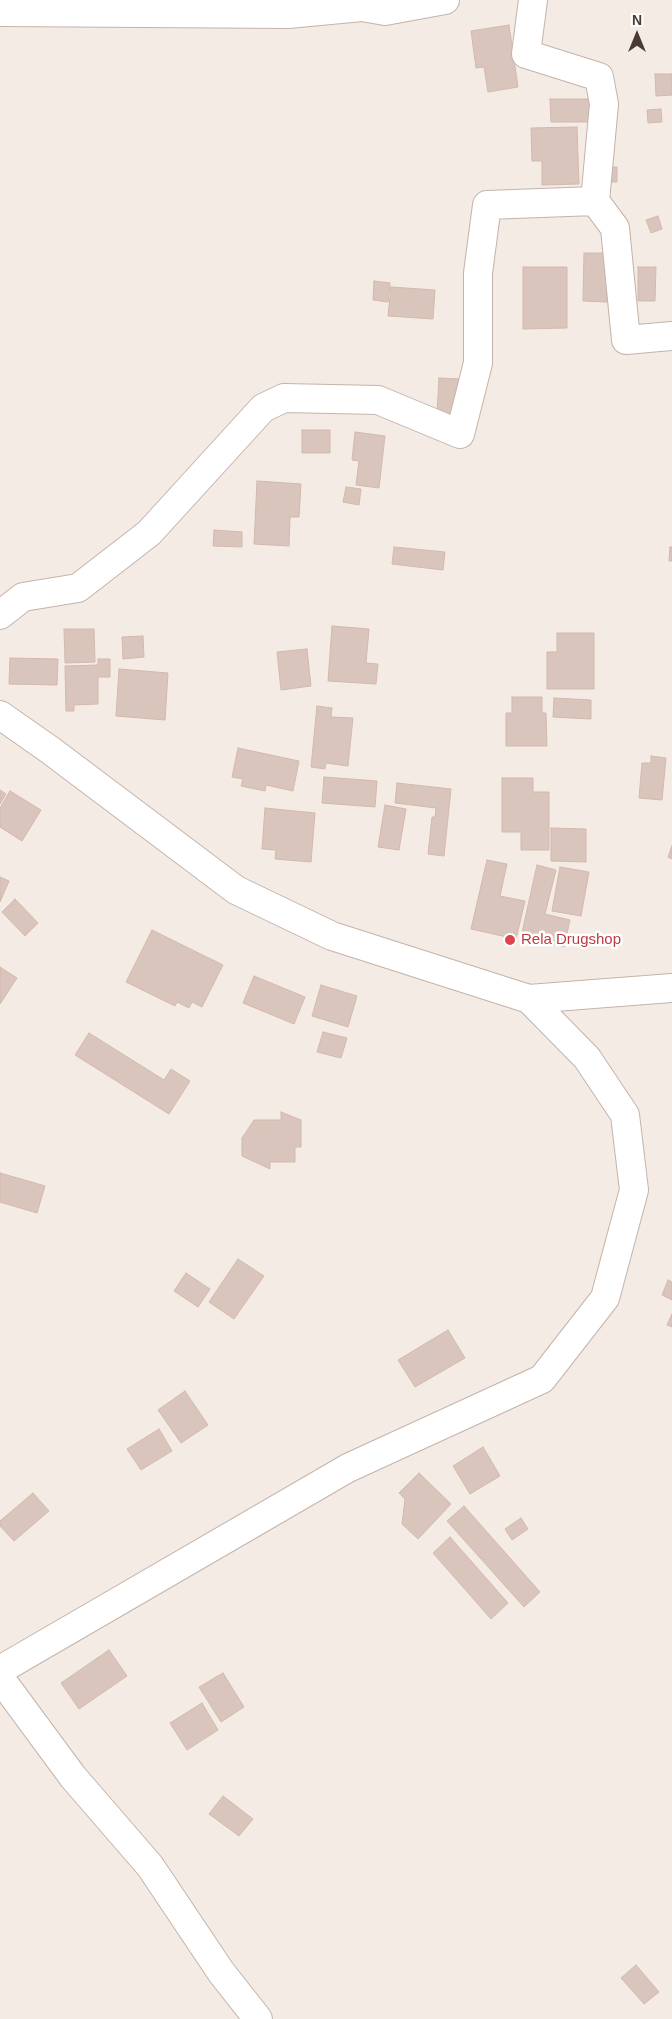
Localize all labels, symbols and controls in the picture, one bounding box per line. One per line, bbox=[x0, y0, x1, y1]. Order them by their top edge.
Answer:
north arrow bbox=[612, 10, 662, 60]
text: N bbox=[632, 12, 642, 28]
place label: Rela Drugshop bbox=[521, 931, 621, 949]
marker: Rela Drugshop bbox=[503, 933, 517, 947]

